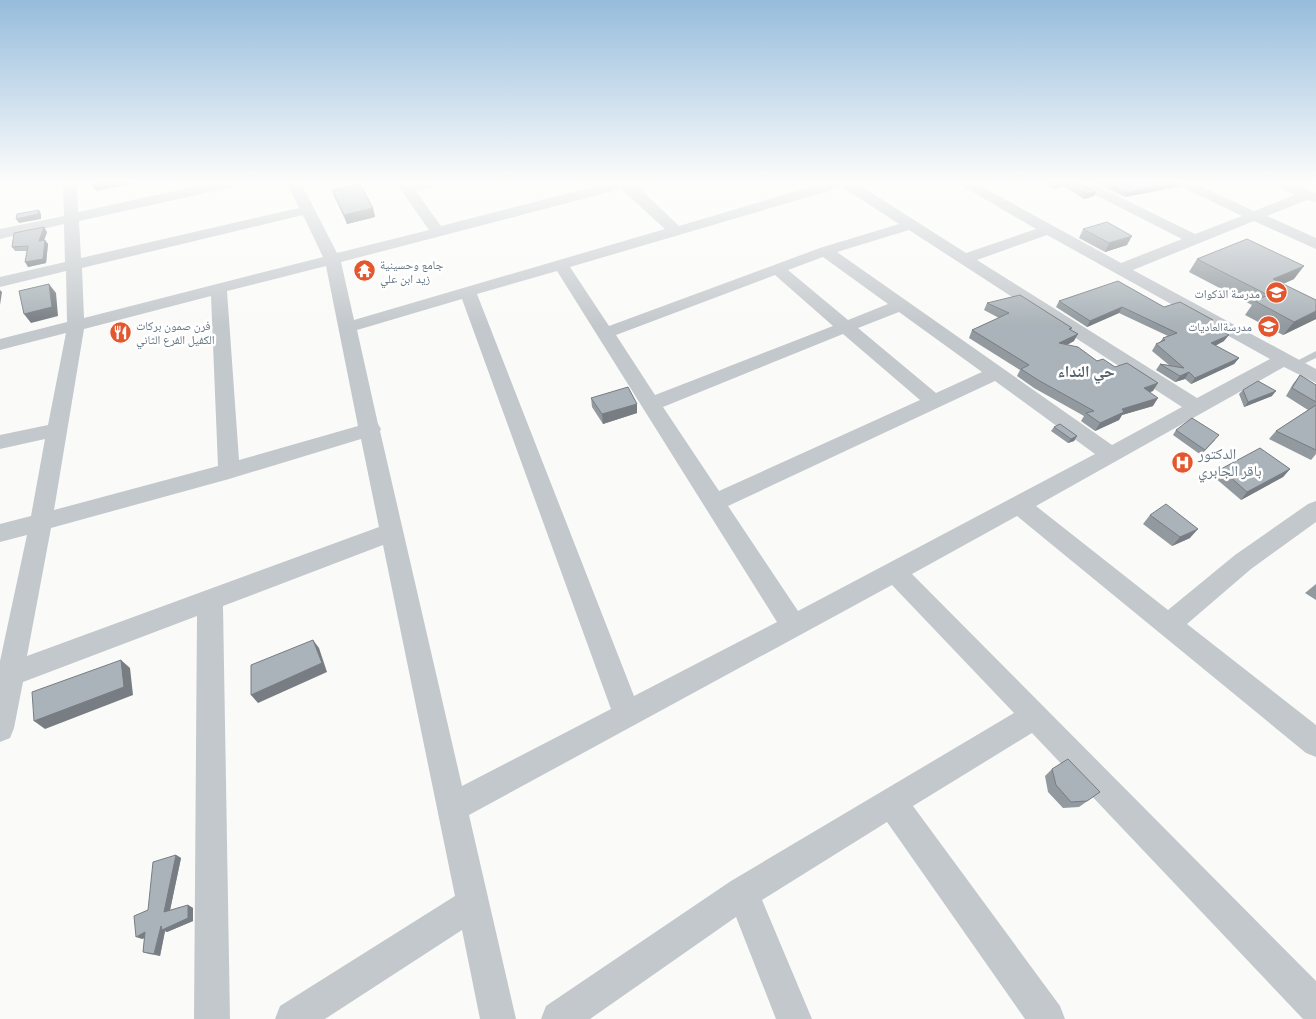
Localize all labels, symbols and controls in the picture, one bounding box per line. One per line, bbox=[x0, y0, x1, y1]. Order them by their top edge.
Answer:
place label: جامع وحسينية زيد ابن علي bbox=[380, 255, 444, 289]
temple icon: جامع وحسينية زيد ابن علي bbox=[352, 259, 376, 283]
school or university icon: مدرسة الذكوات bbox=[1264, 281, 1288, 305]
place label: مدرسة الذكوات bbox=[1194, 284, 1260, 303]
school or university icon: مدرسةالعاديات bbox=[1256, 314, 1280, 338]
place label: فرن صمون بركات الكفيل الفرع الثاني bbox=[136, 316, 215, 350]
place label: مدرسةالعاديات bbox=[1188, 317, 1252, 336]
restaurant icon: فرن صمون بركات الكفيل الفرع الثاني bbox=[108, 320, 132, 344]
district label: حي النداء bbox=[1057, 359, 1115, 384]
place label: الدكتور باقر الجابري bbox=[1197, 442, 1262, 482]
hospital icon: الدكتور باقر الجابري bbox=[1170, 450, 1194, 474]

